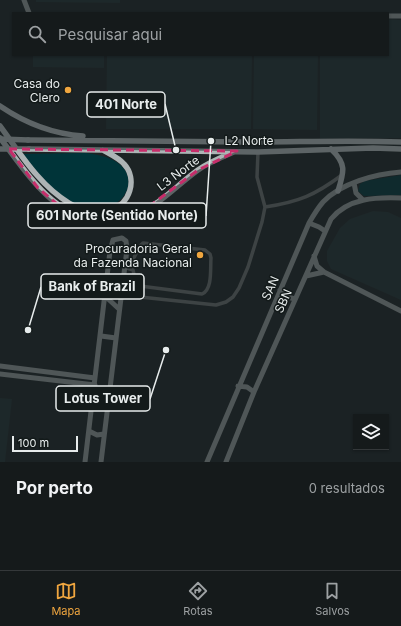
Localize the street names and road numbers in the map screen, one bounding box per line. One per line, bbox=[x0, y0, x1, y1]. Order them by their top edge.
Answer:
street label: L2 Norte bbox=[224, 133, 274, 148]
street label: L3 Norte bbox=[154, 152, 202, 194]
street label: SAN bbox=[258, 274, 282, 302]
street label: SBN bbox=[271, 287, 295, 315]

